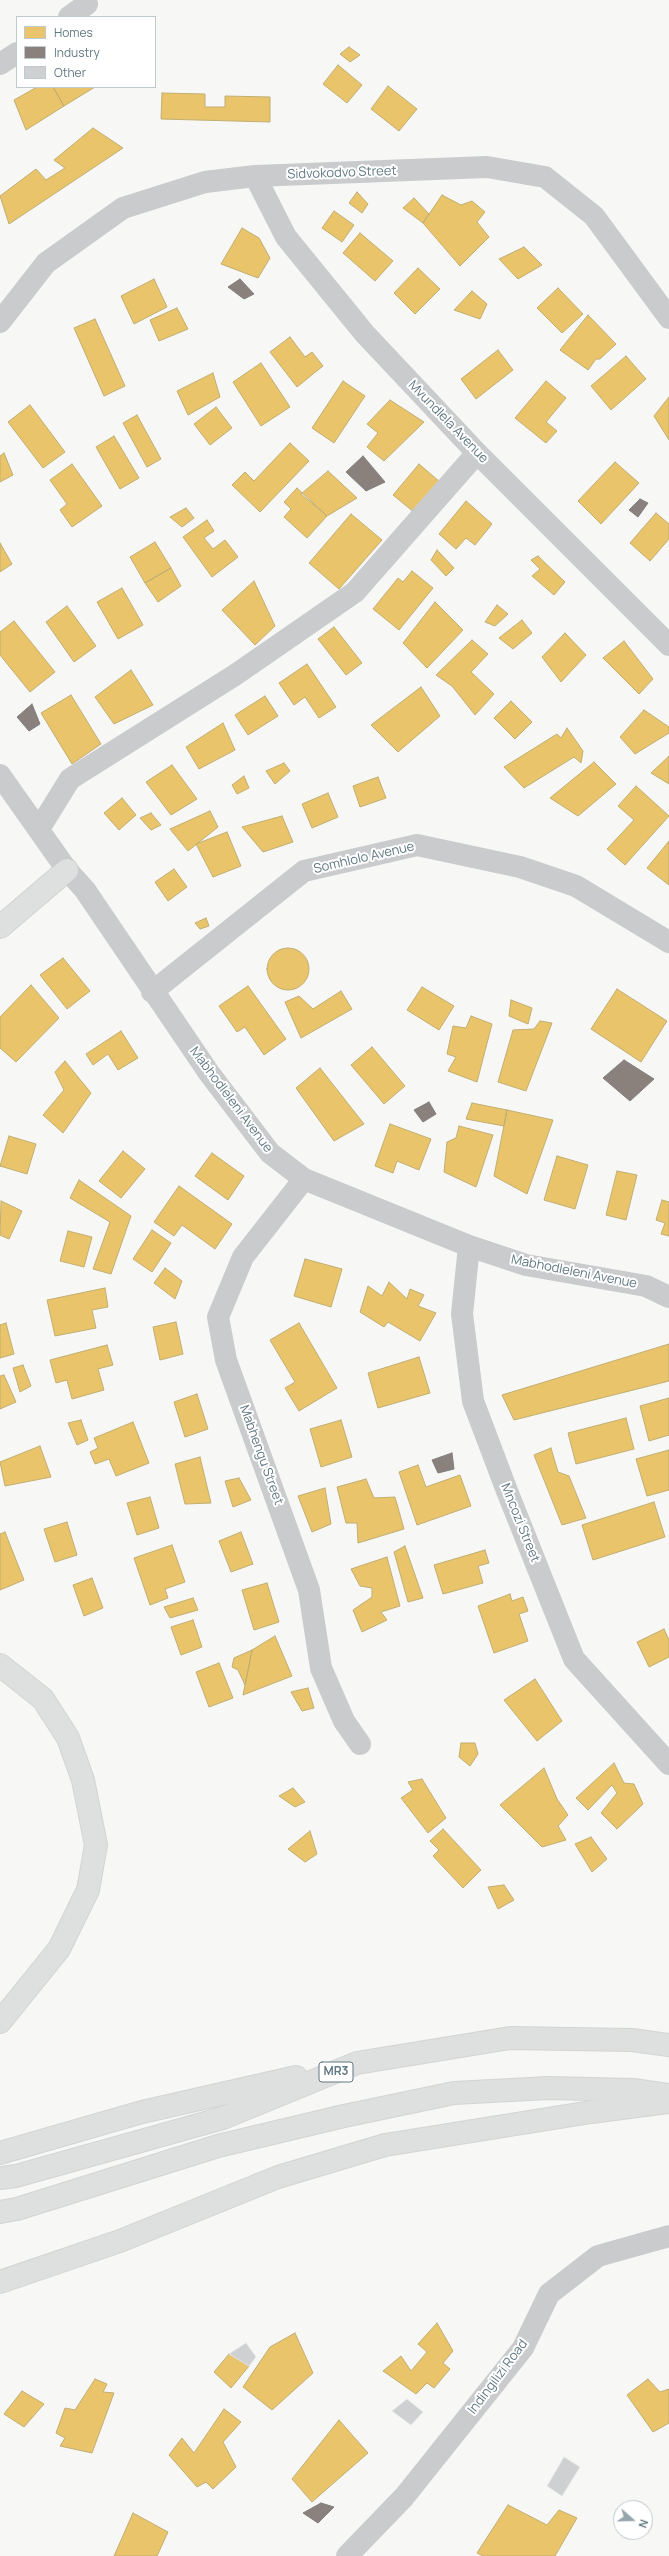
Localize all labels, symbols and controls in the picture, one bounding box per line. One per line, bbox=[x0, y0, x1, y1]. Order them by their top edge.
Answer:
legend bbox=[16, 16, 156, 88]
text: Homes bbox=[54, 24, 93, 41]
text: Industry bbox=[54, 44, 100, 61]
text: Other bbox=[54, 64, 86, 81]
street label: Sidvokodvo Street bbox=[287, 163, 397, 183]
street label: Mvundlela Avenue bbox=[405, 378, 491, 466]
street label: Somhlolo Avenue bbox=[312, 839, 416, 877]
street label: Mabhodleleni Avenue bbox=[186, 1044, 276, 1156]
street label: Mabhodleleni Avenue bbox=[510, 1252, 638, 1292]
street label: Mabhengu Street bbox=[236, 1403, 286, 1507]
street label: Mncozi Street bbox=[497, 1481, 543, 1565]
road number: MR3 bbox=[319, 2062, 353, 2082]
street label: Indingilizi Road bbox=[465, 2337, 531, 2417]
north arrow bbox=[613, 2500, 653, 2540]
text: N bbox=[635, 2518, 652, 2530]

